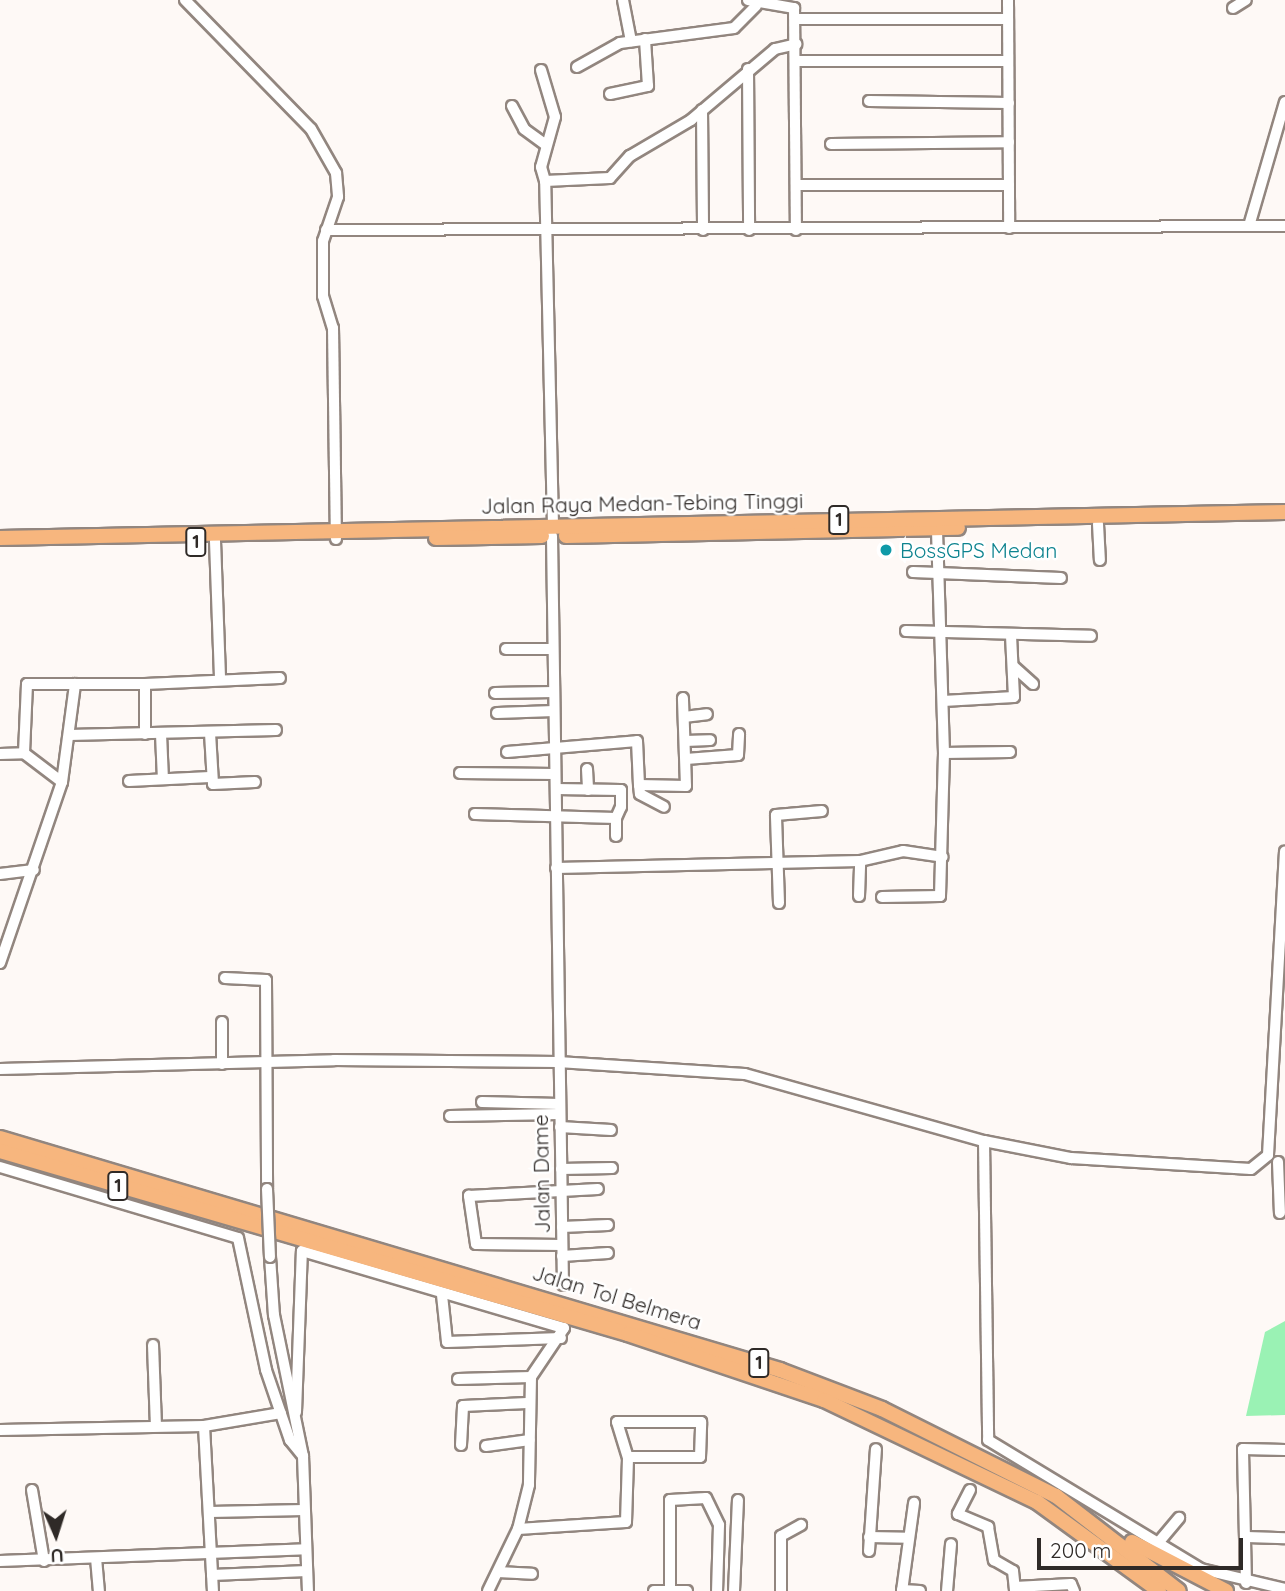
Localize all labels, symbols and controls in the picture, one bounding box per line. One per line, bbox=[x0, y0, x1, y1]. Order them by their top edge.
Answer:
street label: Jalan Raya Medan-Tebing Tinggi bbox=[480, 488, 804, 518]
road number: 1 bbox=[827, 505, 851, 536]
road number: 1 bbox=[184, 526, 208, 558]
place label: BossGPS Medan bbox=[900, 537, 1057, 563]
marker: BossGPS Medan bbox=[878, 542, 894, 558]
street label: Jalan Dame bbox=[527, 1114, 555, 1234]
road number: 1 bbox=[106, 1170, 130, 1202]
street label: Jalan Tol Belmera bbox=[529, 1259, 705, 1335]
road number: 1 bbox=[747, 1348, 771, 1378]
north arrow bbox=[21, 1500, 91, 1570]
scale bar bbox=[1040, 1524, 1246, 1568]
text: 200 m bbox=[1050, 1537, 1112, 1563]
text: U bbox=[50, 1544, 64, 1568]

